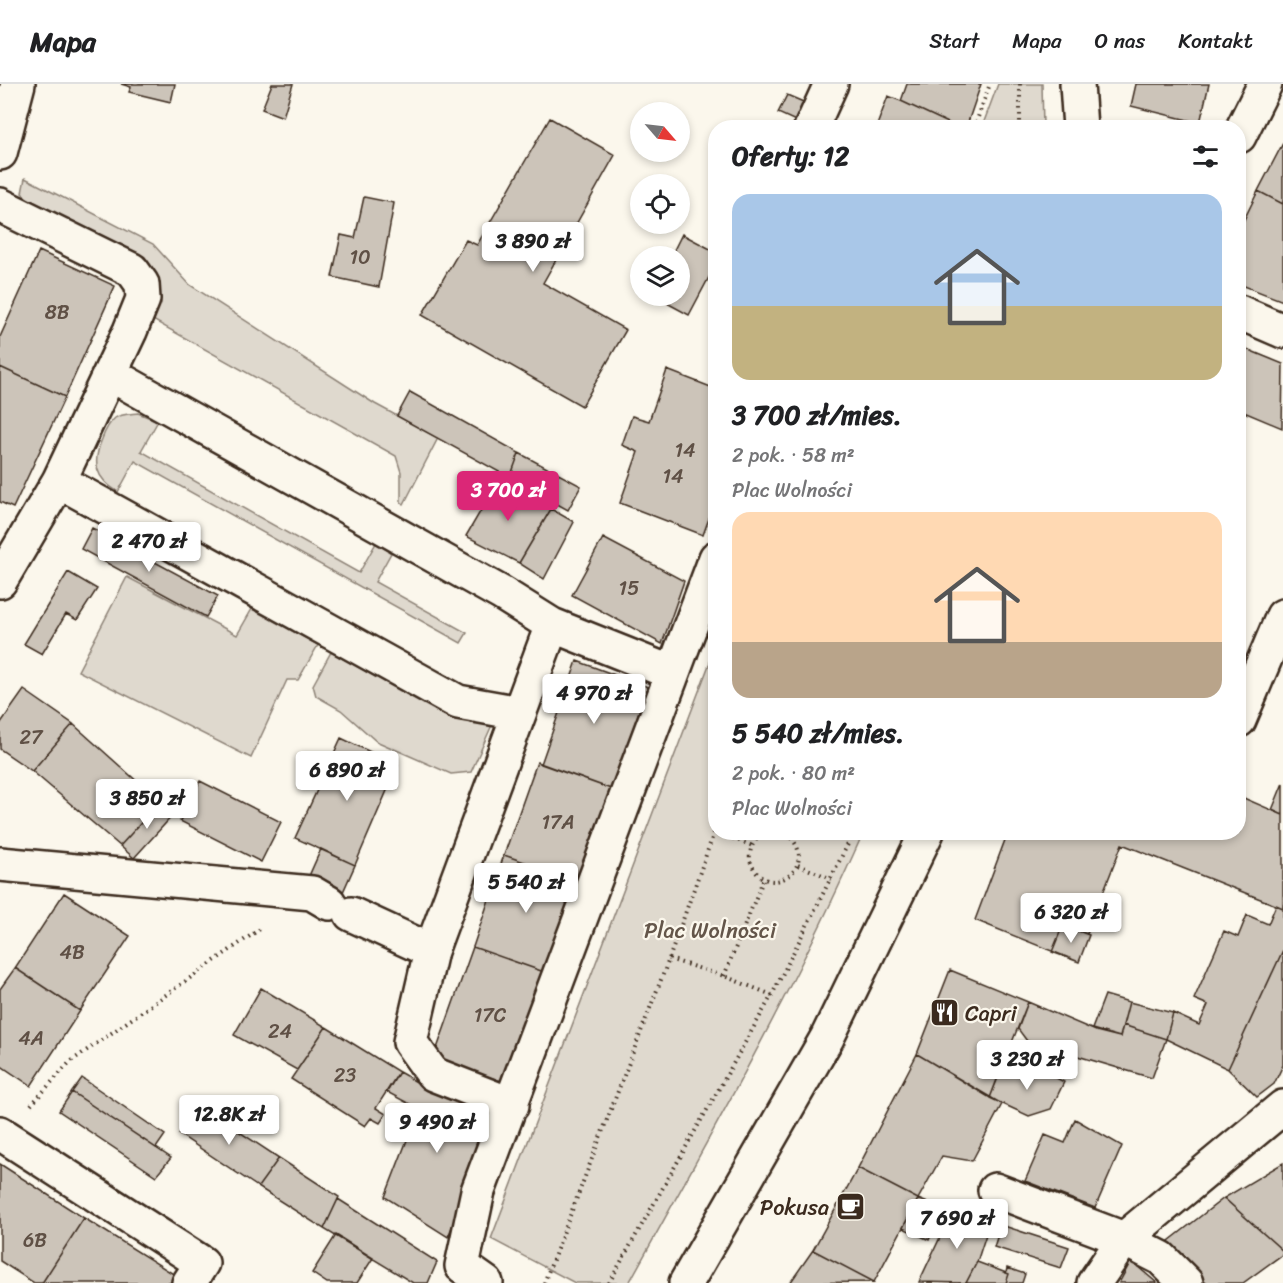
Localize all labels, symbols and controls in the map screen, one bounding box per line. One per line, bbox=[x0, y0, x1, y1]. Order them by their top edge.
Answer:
text: Mapa bbox=[30, 17, 96, 66]
text: Start bbox=[929, 22, 979, 60]
text: Mapa bbox=[1012, 22, 1062, 60]
text: O nas bbox=[1095, 22, 1145, 60]
text: Kontakt bbox=[1178, 22, 1253, 60]
north arrow bbox=[630, 102, 690, 162]
map controls bbox=[630, 102, 690, 306]
text: Oferty: 12 bbox=[732, 133, 849, 179]
icon: filters bbox=[1189, 140, 1222, 173]
button: locate bbox=[630, 174, 690, 234]
pin: 3 890 zł bbox=[471, 222, 595, 273]
text: 3 890 zł bbox=[496, 224, 570, 259]
icon: home bbox=[923, 233, 1031, 341]
house number: 10 bbox=[349, 240, 371, 275]
button: layers bbox=[630, 246, 690, 306]
house number: 8B bbox=[45, 295, 70, 330]
text: 3 700 zł/mies. bbox=[732, 392, 902, 438]
house number: 14 bbox=[674, 433, 696, 468]
text: 2 pok. · 58 m² bbox=[732, 438, 855, 473]
house number: 14 bbox=[662, 459, 684, 494]
pin: 3 700 zł bbox=[446, 471, 570, 522]
text: 3 700 zł bbox=[471, 473, 545, 508]
text: Plac Wolności bbox=[732, 473, 852, 508]
pin: 2 470 zł bbox=[87, 522, 211, 573]
text: 2 470 zł bbox=[112, 524, 186, 559]
icon: home bbox=[923, 551, 1031, 659]
house number: 15 bbox=[619, 571, 639, 606]
pin: 4 970 zł bbox=[532, 674, 656, 725]
text: 4 970 zł bbox=[556, 676, 632, 711]
text: 5 540 zł/mies. bbox=[732, 710, 904, 756]
house number: 27 bbox=[20, 720, 44, 755]
pin: 6 890 zł bbox=[285, 751, 409, 802]
text: 6 890 zł bbox=[310, 753, 384, 788]
text: 2 pok. · 80 m² bbox=[732, 756, 855, 791]
pin: 3 850 zł bbox=[85, 779, 209, 830]
text: 3 850 zł bbox=[110, 781, 184, 816]
text: Plac Wolności bbox=[732, 791, 852, 826]
house number: 17A bbox=[541, 805, 575, 840]
pin: 5 540 zł bbox=[464, 863, 588, 914]
text: 5 540 zł bbox=[488, 865, 564, 900]
pin: 6 320 zł bbox=[1009, 893, 1133, 944]
text: 6 320 zł bbox=[1035, 895, 1107, 930]
park label: Plac Wolności bbox=[644, 911, 777, 950]
house number: 4B bbox=[59, 935, 85, 970]
place label: Capri bbox=[965, 994, 1017, 1033]
restaurant icon: Capri bbox=[928, 997, 960, 1029]
house number: 17C bbox=[474, 998, 507, 1033]
house number: 24 bbox=[268, 1014, 292, 1049]
house number: 4A bbox=[18, 1021, 44, 1056]
pin: 3 230 zł bbox=[965, 1040, 1089, 1091]
text: 3 230 zł bbox=[991, 1042, 1063, 1077]
house number: 23 bbox=[334, 1058, 356, 1093]
pin: 12.8K zł bbox=[167, 1095, 291, 1146]
text: 12.8K zł bbox=[193, 1097, 265, 1132]
pin: 9 490 zł bbox=[375, 1103, 499, 1154]
text: 9 490 zł bbox=[399, 1105, 475, 1140]
place label: Pokusa bbox=[760, 1188, 829, 1227]
cafe icon: Pokusa bbox=[834, 1191, 866, 1223]
pin: 7 690 zł bbox=[895, 1199, 1019, 1250]
text: 7 690 zł bbox=[920, 1201, 994, 1236]
house number: 6B bbox=[23, 1223, 47, 1258]

